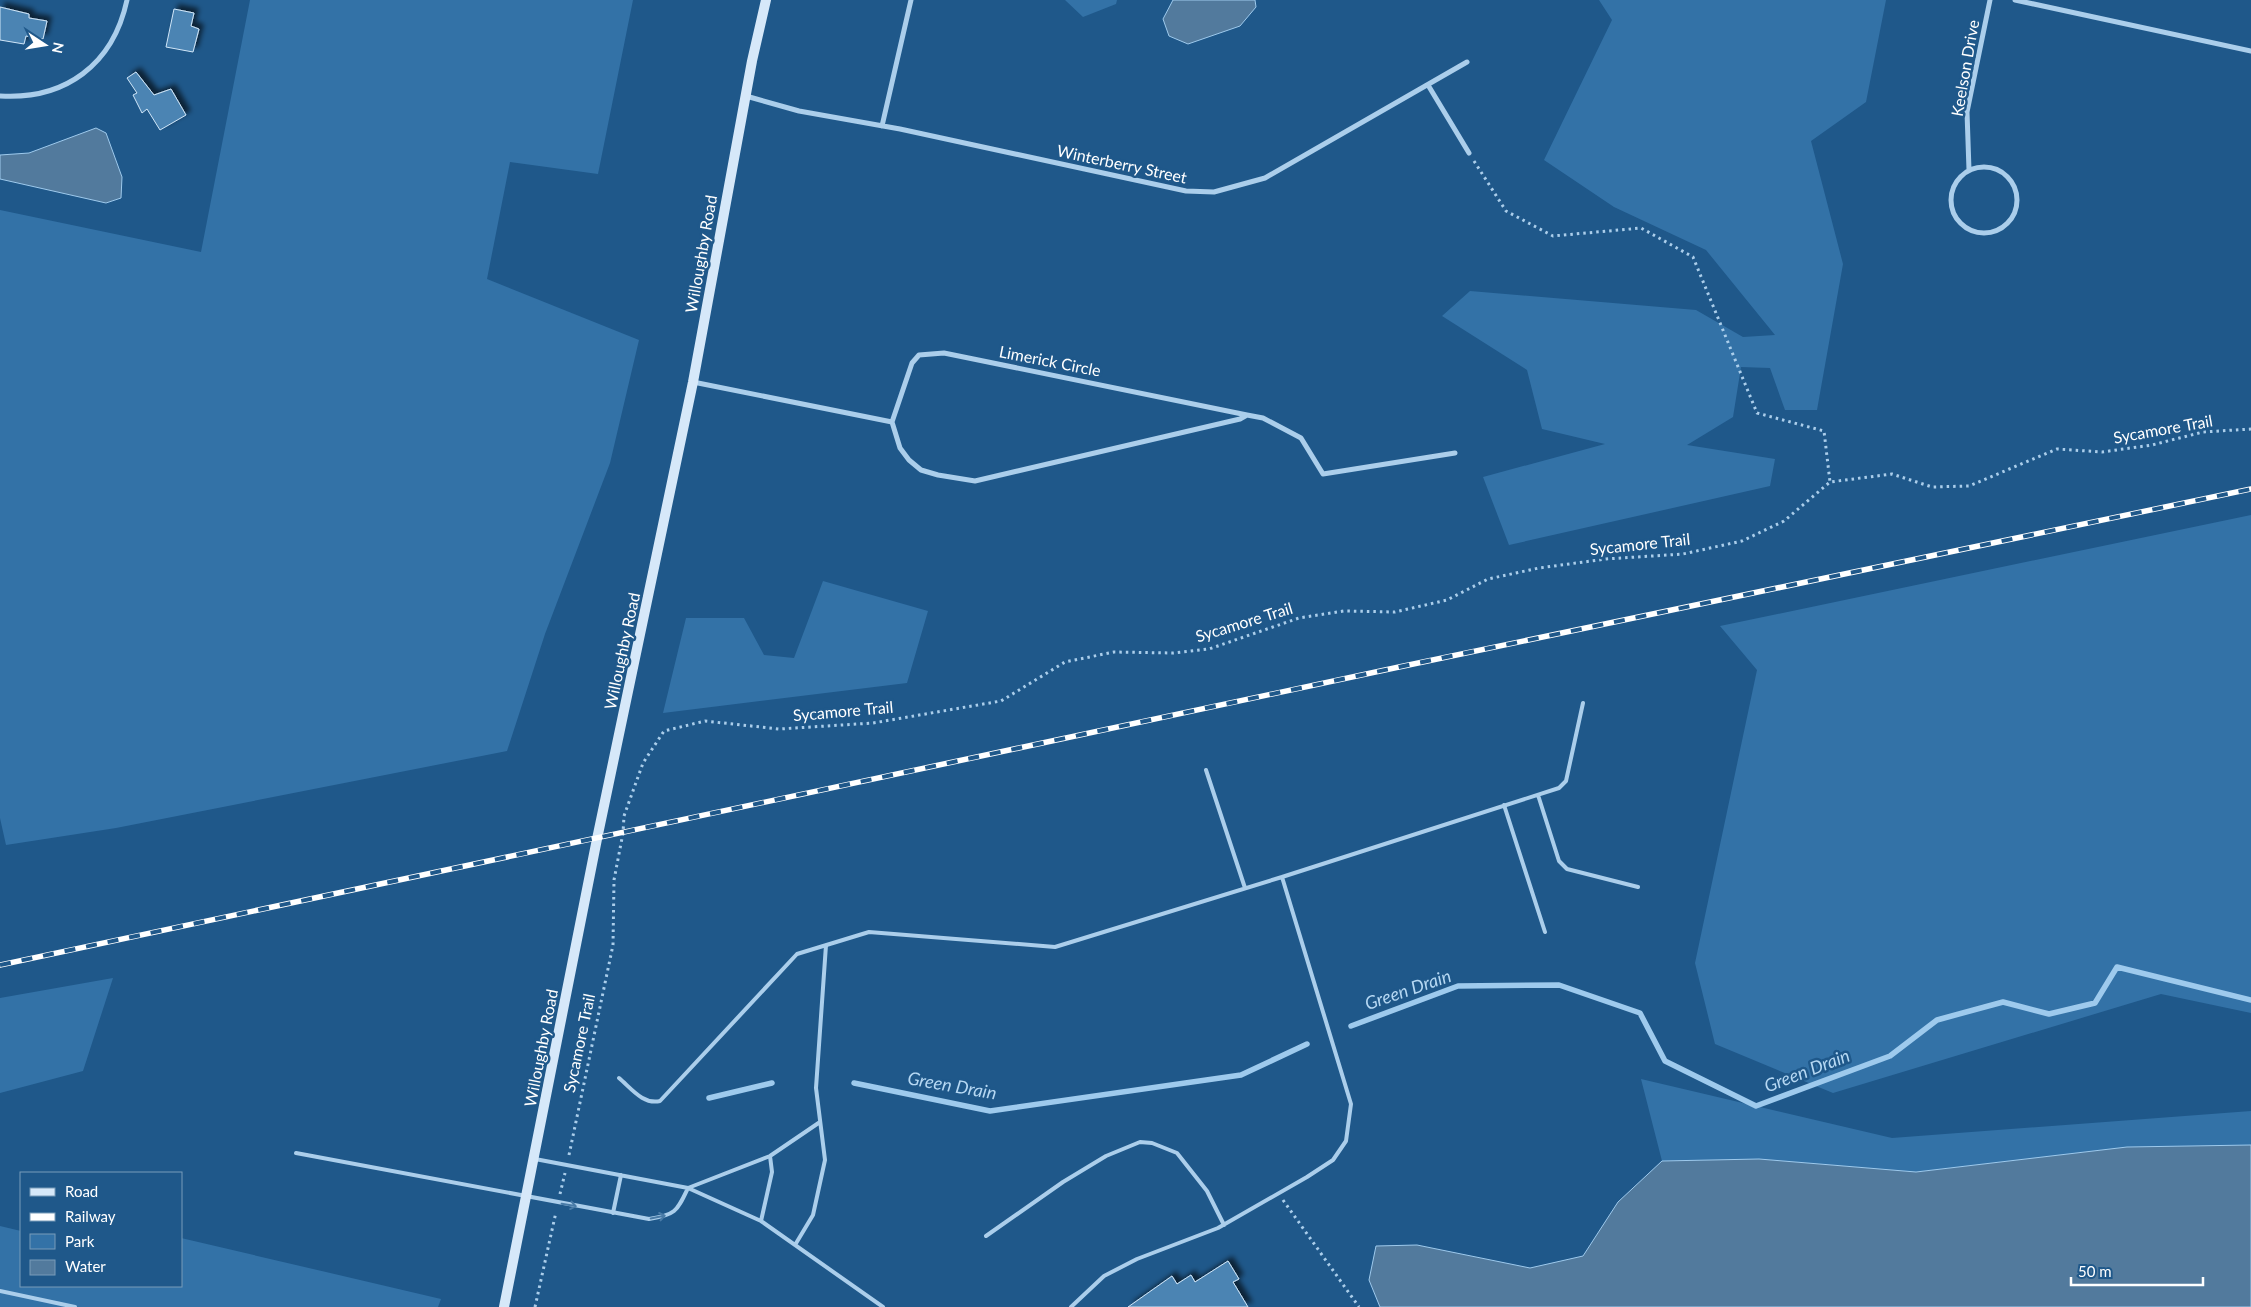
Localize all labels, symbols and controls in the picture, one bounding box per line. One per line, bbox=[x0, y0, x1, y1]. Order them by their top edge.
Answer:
street label: Keelson Drive bbox=[1947, 18, 1982, 118]
north arrow bbox=[20, 20, 70, 70]
text: N bbox=[49, 41, 68, 55]
street label: Winterberry Street bbox=[1055, 140, 1189, 187]
street label: Willoughby Road bbox=[681, 193, 720, 314]
street label: Limerick Circle bbox=[998, 341, 1103, 380]
street label: Sycamore Trail bbox=[2112, 410, 2214, 447]
street label: Sycamore Trail bbox=[1589, 529, 1691, 558]
street label: Willoughby Road bbox=[600, 591, 643, 711]
street label: Sycamore Trail bbox=[1193, 598, 1295, 645]
street label: Sycamore Trail bbox=[792, 697, 894, 724]
water label: Green Drain bbox=[1362, 964, 1454, 1014]
street label: Willoughby Road bbox=[520, 988, 561, 1108]
street label: Sycamore Trail bbox=[559, 992, 598, 1094]
water label: Green Drain bbox=[1761, 1044, 1853, 1096]
water label: Green Drain bbox=[906, 1066, 998, 1104]
legend bbox=[20, 1172, 182, 1287]
text: Road bbox=[65, 1182, 98, 1200]
one-way arrow bbox=[561, 1200, 577, 1210]
text: Railway bbox=[65, 1207, 116, 1225]
one-way arrow bbox=[650, 1212, 666, 1222]
text: Park bbox=[65, 1232, 95, 1250]
scale bar bbox=[2071, 1254, 2204, 1286]
text: Water bbox=[65, 1257, 106, 1275]
text: 50 m bbox=[2078, 1262, 2112, 1280]

